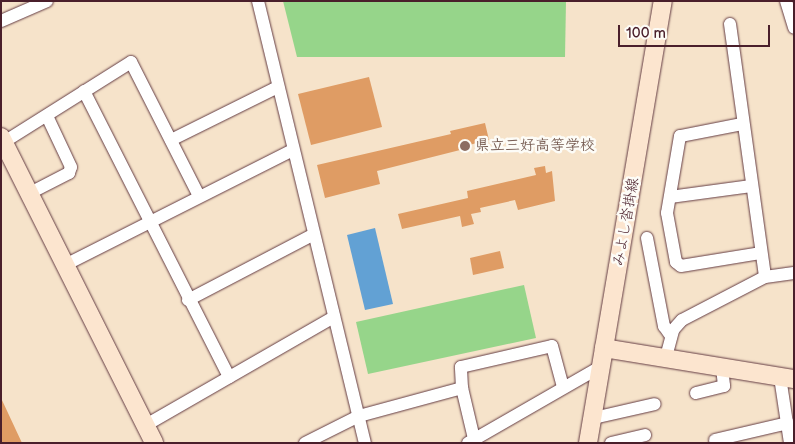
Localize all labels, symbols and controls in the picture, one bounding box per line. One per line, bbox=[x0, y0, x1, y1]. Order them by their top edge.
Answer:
scale bar bbox=[620, 15, 772, 47]
text: 100 m bbox=[626, 24, 666, 43]
place label: 県立三好高等学校 bbox=[475, 137, 595, 155]
marker: 県立三好高等学校 bbox=[459, 140, 471, 152]
street label: みよし沓掛線 bbox=[609, 176, 643, 268]

